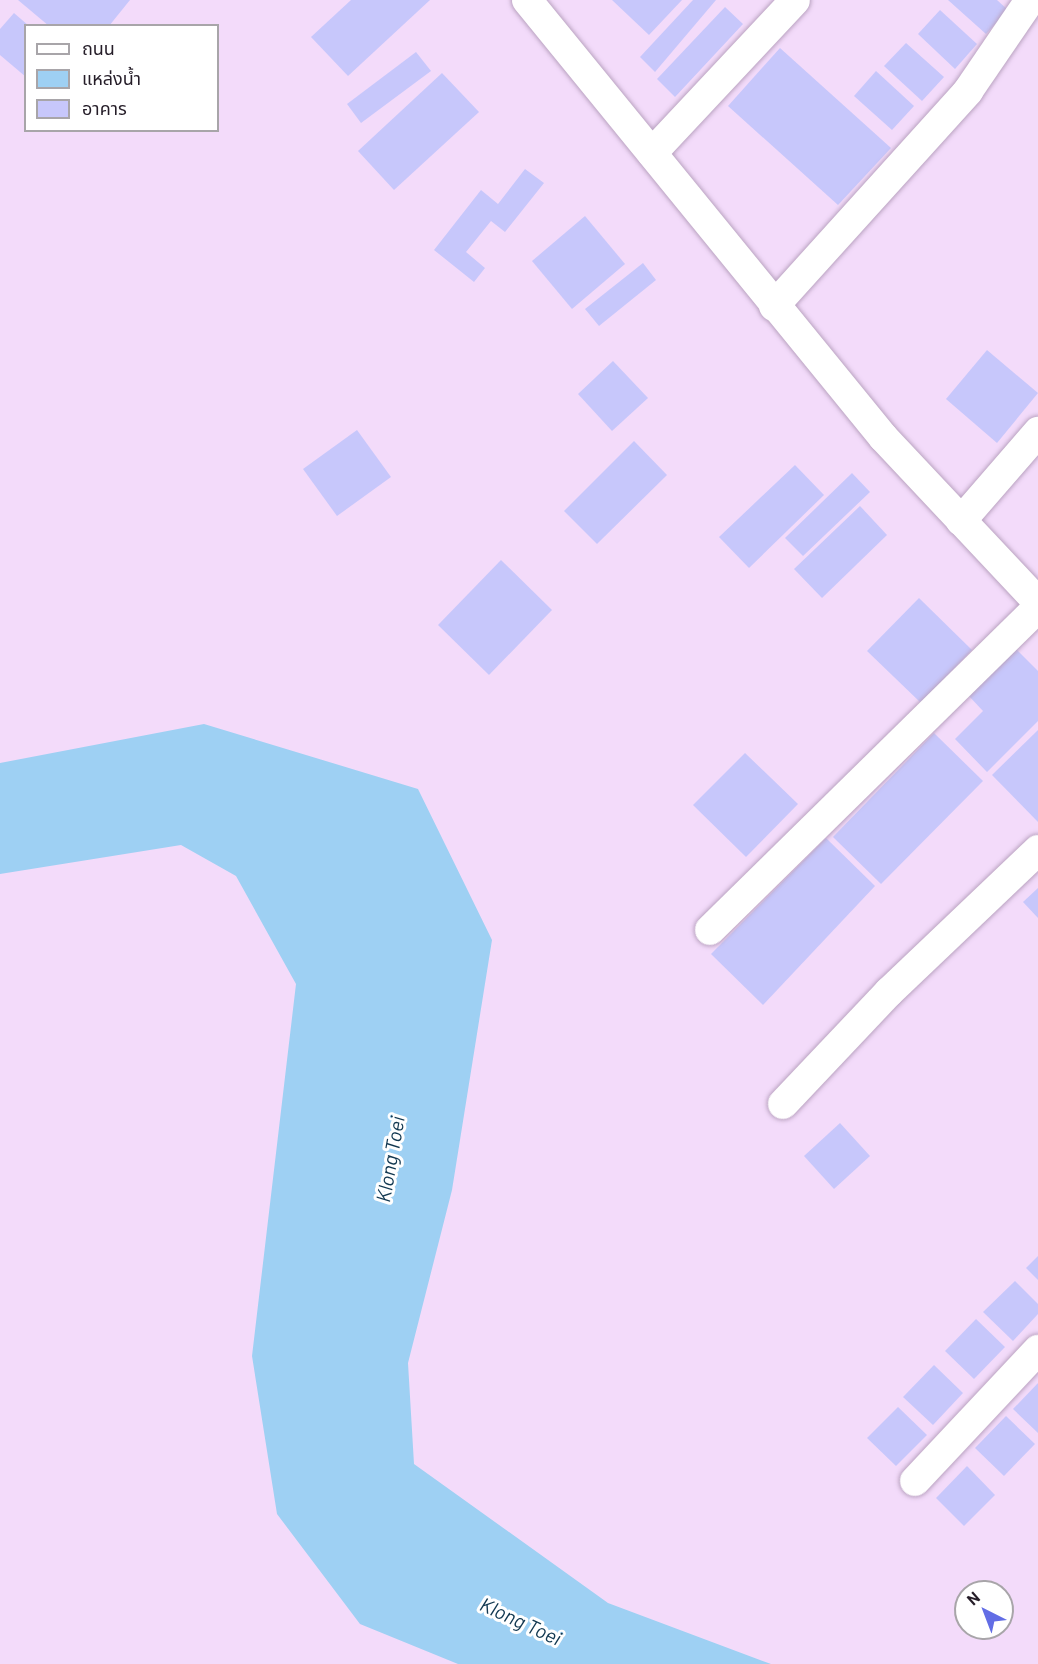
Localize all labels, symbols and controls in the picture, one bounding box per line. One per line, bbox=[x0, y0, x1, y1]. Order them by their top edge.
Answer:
legend bbox=[24, 24, 219, 132]
text: ถนน bbox=[82, 37, 115, 59]
text: แหล่งน้ำ bbox=[82, 67, 141, 89]
text: อาคาร bbox=[82, 97, 127, 119]
water label: Klong Toei bbox=[371, 1114, 409, 1204]
north arrow bbox=[954, 1580, 1014, 1640]
text: N bbox=[963, 1587, 983, 1608]
water label: Klong Toei bbox=[476, 1592, 566, 1650]

